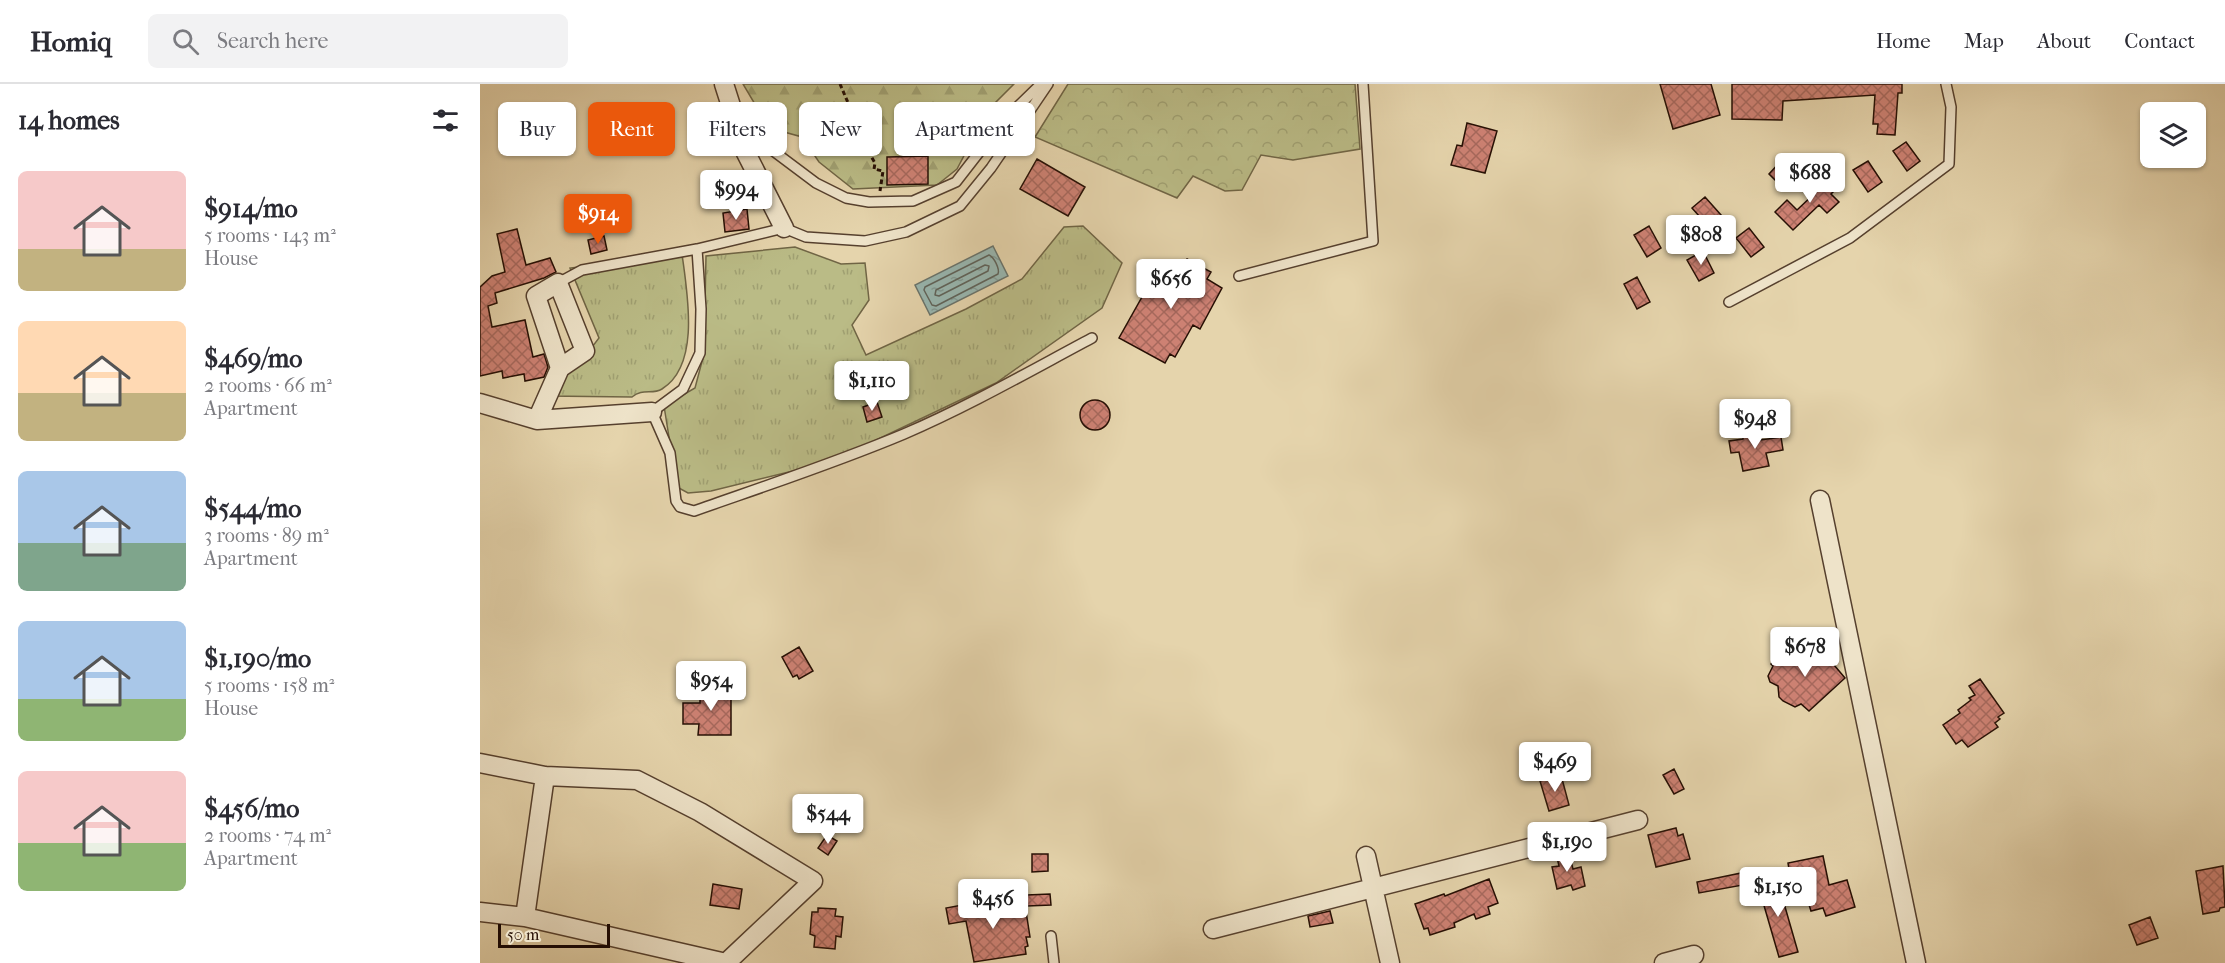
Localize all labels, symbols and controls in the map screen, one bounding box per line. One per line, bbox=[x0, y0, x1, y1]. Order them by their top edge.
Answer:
search box bbox=[148, 14, 568, 68]
text: Homiq bbox=[30, 25, 112, 58]
icon: search bbox=[169, 25, 202, 58]
text: Search here bbox=[217, 28, 328, 54]
text: Home bbox=[1876, 29, 1931, 53]
text: Map bbox=[1964, 29, 2004, 53]
text: About bbox=[2037, 29, 2091, 53]
text: Contact bbox=[2124, 29, 2195, 53]
chip: Buy bbox=[498, 102, 576, 156]
chip: Rent bbox=[588, 102, 675, 156]
chip: Filters bbox=[687, 102, 787, 156]
chip: New bbox=[799, 102, 882, 156]
chip: Apartment bbox=[894, 102, 1035, 156]
map controls bbox=[2140, 102, 2206, 168]
button: layers bbox=[2140, 102, 2206, 168]
icon: filters bbox=[429, 104, 462, 137]
text: 14 homes bbox=[18, 105, 120, 136]
pin: $688 bbox=[1774, 153, 1846, 204]
text: $688 bbox=[1789, 161, 1831, 184]
pin: $994 bbox=[700, 170, 772, 221]
text: $994 bbox=[714, 178, 758, 201]
text: $914/mo bbox=[204, 193, 298, 224]
pin: $914 bbox=[562, 194, 634, 245]
icon: home bbox=[66, 195, 138, 267]
text: $914 bbox=[578, 202, 618, 225]
pin: $808 bbox=[1665, 215, 1737, 266]
text: $808 bbox=[1680, 223, 1722, 246]
text: 5 rooms · 143 m² bbox=[204, 224, 336, 247]
text: House bbox=[204, 247, 258, 270]
pin: $656 bbox=[1135, 259, 1207, 310]
text: $656 bbox=[1150, 267, 1192, 290]
text: $469/mo bbox=[204, 343, 302, 374]
icon: home bbox=[66, 345, 138, 417]
pin: $1,110 bbox=[823, 361, 921, 412]
text: $1,110 bbox=[848, 369, 896, 392]
text: 2 rooms · 66 m² bbox=[204, 374, 332, 397]
text: Apartment bbox=[204, 397, 298, 420]
pin: $948 bbox=[1719, 399, 1791, 450]
text: $948 bbox=[1733, 407, 1777, 430]
text: $544/mo bbox=[204, 493, 301, 524]
icon: home bbox=[66, 495, 138, 567]
text: 3 rooms · 89 m² bbox=[204, 524, 329, 547]
text: Apartment bbox=[204, 547, 298, 570]
pin: $678 bbox=[1769, 627, 1841, 678]
text: $678 bbox=[1784, 635, 1826, 658]
text: $1,190/mo bbox=[204, 643, 311, 674]
icon: home bbox=[66, 645, 138, 717]
pin: $954 bbox=[675, 661, 747, 712]
text: $954 bbox=[690, 669, 732, 692]
text: 5 rooms · 158 m² bbox=[204, 674, 334, 697]
text: House bbox=[204, 697, 258, 720]
pin: $469 bbox=[1519, 742, 1591, 793]
text: $469 bbox=[1533, 750, 1577, 773]
text: $456/mo bbox=[204, 793, 299, 824]
pin: $544 bbox=[792, 794, 864, 845]
icon: home bbox=[66, 795, 138, 867]
text: $544 bbox=[806, 802, 850, 825]
pin: $1,190 bbox=[1518, 822, 1616, 873]
text: 2 rooms · 74 m² bbox=[204, 824, 331, 847]
text: $1,190 bbox=[1542, 830, 1592, 853]
text: Apartment bbox=[204, 847, 298, 870]
pin: $1,150 bbox=[1729, 867, 1827, 918]
text: $1,150 bbox=[1754, 875, 1802, 898]
pin: $456 bbox=[957, 879, 1029, 930]
text: $456 bbox=[972, 887, 1014, 910]
scale bar bbox=[498, 921, 610, 948]
text: 50 m bbox=[507, 925, 539, 944]

